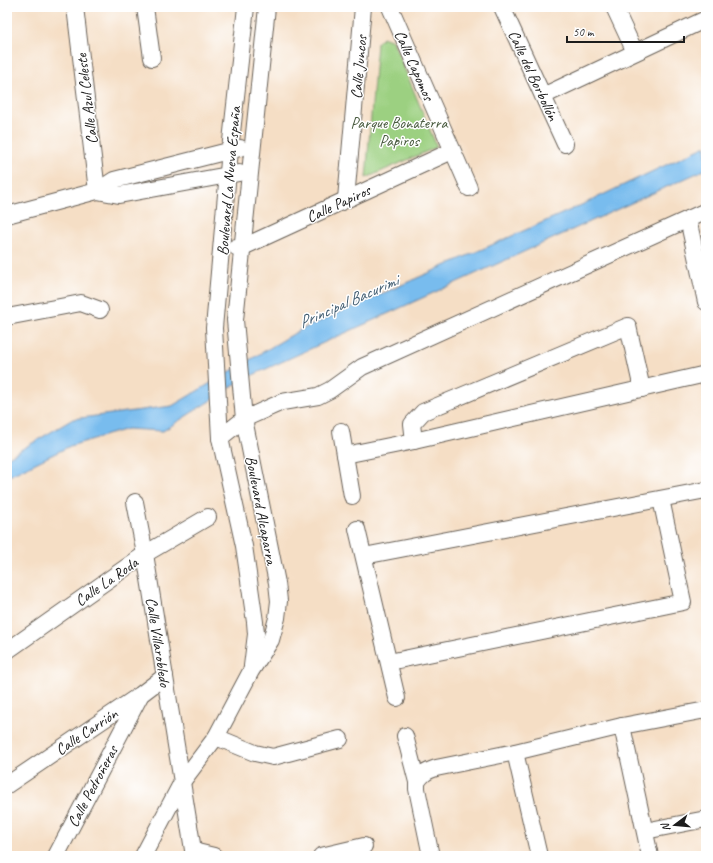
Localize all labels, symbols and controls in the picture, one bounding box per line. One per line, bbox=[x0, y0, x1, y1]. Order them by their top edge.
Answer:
scale bar bbox=[567, 18, 684, 44]
text: 50 m bbox=[573, 24, 595, 40]
street label: Calle Capomos bbox=[390, 27, 439, 105]
street label: Calle del Borbollón bbox=[503, 27, 563, 125]
street label: Calle Juncos bbox=[346, 33, 372, 100]
street label: Calle Azul Celeste bbox=[71, 51, 102, 145]
street label: Boulevard La Nueva España bbox=[213, 105, 246, 256]
park label: Parque Bonaterra Papiros bbox=[350, 113, 449, 151]
street label: Calle Papiros bbox=[303, 180, 375, 227]
water label: Principal Bacurimi bbox=[295, 268, 406, 333]
street label: Boulevard Alcaparra bbox=[241, 454, 282, 568]
street label: Calle La Roda bbox=[71, 552, 143, 611]
street label: Calle Villarobledo bbox=[141, 596, 175, 690]
street label: Calle Carrión bbox=[52, 703, 122, 760]
street label: Calle Pedroñeras bbox=[63, 741, 123, 831]
north arrow bbox=[655, 805, 695, 845]
text: N bbox=[657, 820, 673, 833]

